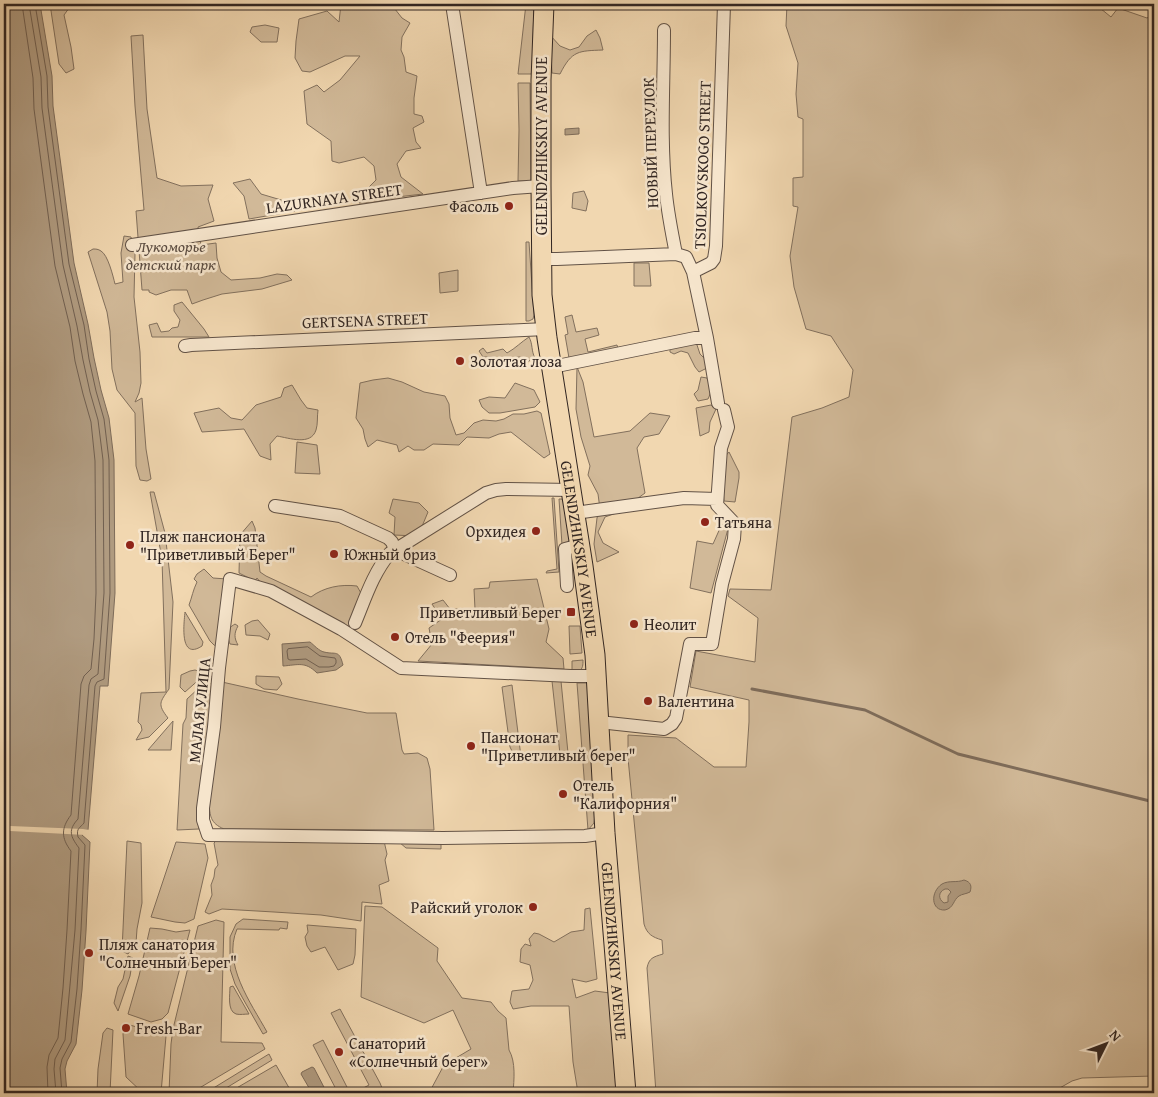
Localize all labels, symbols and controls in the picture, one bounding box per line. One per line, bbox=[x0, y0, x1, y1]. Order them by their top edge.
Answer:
street label: GELENDZHIKSKIY AVENUE bbox=[529, 57, 553, 235]
street label: НОВЫЙ ПЕРЕУЛОК bbox=[636, 77, 664, 209]
street label: TSIOLKOVSKOGO STREET bbox=[687, 80, 717, 250]
street label: LAZURNAYA STREET bbox=[264, 177, 404, 219]
place label: Фасоль bbox=[449, 194, 499, 218]
marker: Фасоль bbox=[503, 200, 515, 212]
park label: Лукоморье детский парк bbox=[126, 234, 216, 276]
street label: GERTSENA STREET bbox=[302, 306, 428, 334]
place label: Золотая лоза bbox=[470, 349, 562, 373]
marker: Золотая лоза bbox=[454, 355, 466, 367]
street label: GELENDZHIKSKIY AVENUE bbox=[555, 459, 605, 639]
place label: Татьяна bbox=[715, 510, 772, 534]
marker: Татьяна bbox=[699, 516, 711, 528]
place label: Орхидея bbox=[466, 519, 526, 543]
place label: Пляж пансионата "Приветливый Берег" bbox=[140, 524, 295, 566]
marker: Орхидея bbox=[530, 525, 542, 537]
marker: Пляж пансионата "Приветливый Берег" bbox=[124, 539, 136, 551]
place label: Южный бриз bbox=[344, 542, 436, 566]
marker: Южный бриз bbox=[328, 548, 340, 560]
place label: Приветливый Берег bbox=[420, 600, 561, 624]
marker: Приветливый Берег bbox=[565, 606, 577, 618]
place label: Неолит bbox=[644, 612, 697, 636]
marker: Неолит bbox=[628, 618, 640, 630]
place label: Отель "Феерия" bbox=[405, 625, 516, 649]
marker: Отель "Феерия" bbox=[389, 631, 401, 643]
street label: МАЛАЯ УЛИЦА bbox=[182, 656, 216, 764]
place label: Валентина bbox=[658, 689, 735, 713]
marker: Валентина bbox=[642, 695, 654, 707]
place label: Пансионат "Приветливый берег" bbox=[481, 725, 636, 767]
marker: Пансионат "Приветливый берег" bbox=[465, 740, 477, 752]
place label: Отель "Калифорния" bbox=[573, 773, 677, 815]
marker: Отель "Калифорния" bbox=[557, 788, 569, 800]
street label: GELENDZHIKSKIY AVENUE bbox=[595, 861, 634, 1041]
place label: Райский уголок bbox=[411, 895, 524, 919]
marker: Райский уголок bbox=[527, 901, 539, 913]
place label: Пляж санатория "Солнечный Берег" bbox=[99, 932, 237, 974]
marker: Пляж санатория "Солнечный Берег" bbox=[83, 947, 95, 959]
place label: Fresh-Bar bbox=[136, 1016, 202, 1040]
north arrow bbox=[1080, 1020, 1130, 1070]
marker: Fresh-Bar bbox=[120, 1022, 132, 1034]
text: N bbox=[1105, 1025, 1127, 1046]
place label: Санаторий «Солнечный берег» bbox=[349, 1031, 488, 1073]
marker: Санаторий «Солнечный берег» bbox=[333, 1046, 345, 1058]

